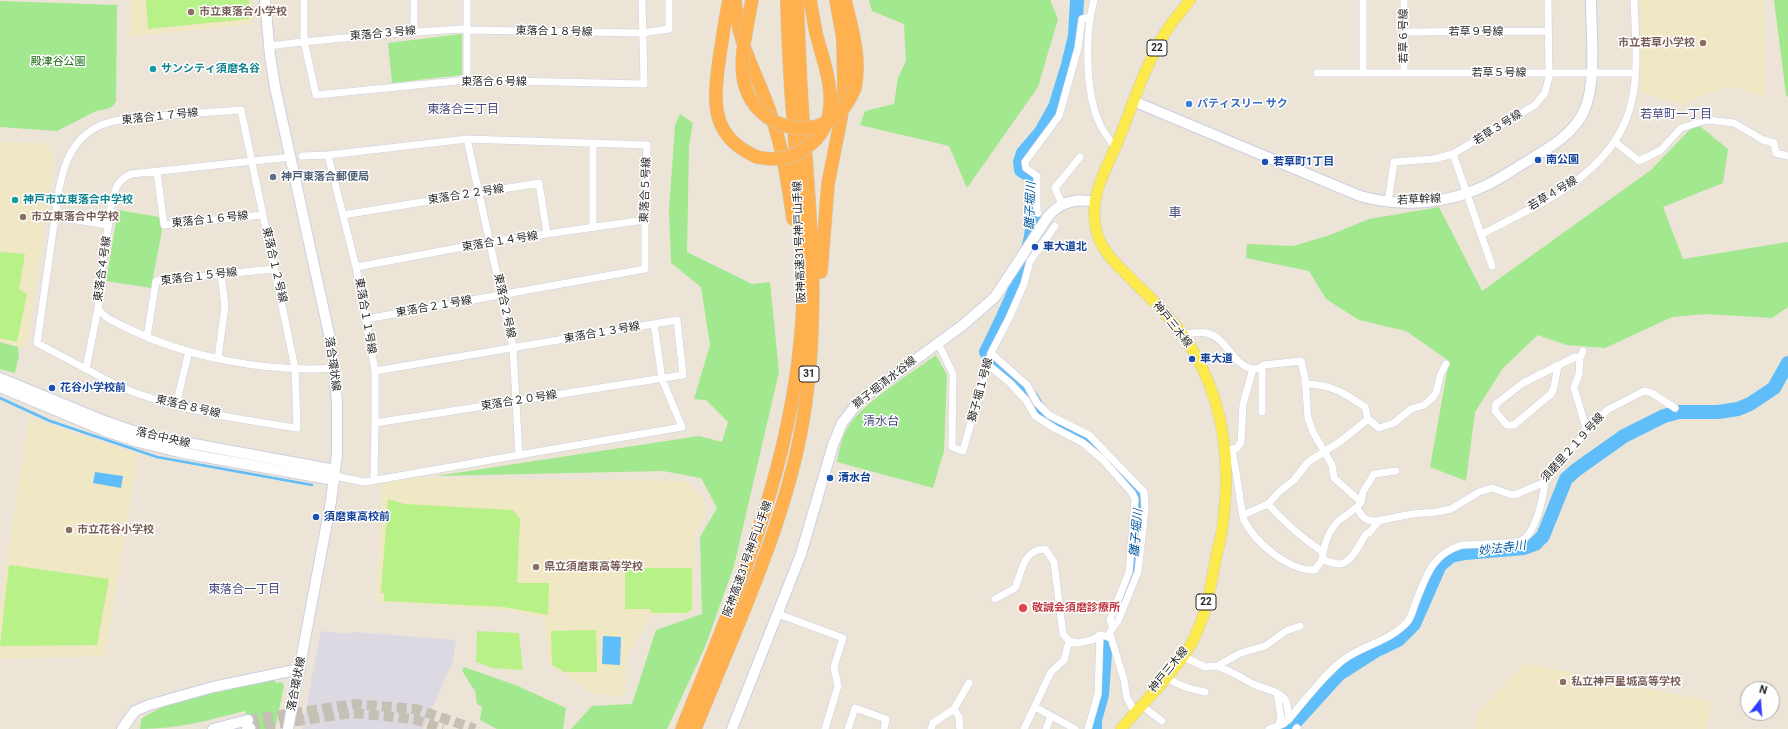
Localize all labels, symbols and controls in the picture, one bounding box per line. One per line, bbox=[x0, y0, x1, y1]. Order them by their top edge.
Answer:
place label: 市立東落合小学校 bbox=[199, 5, 287, 19]
marker: 市立東落合小学校 bbox=[186, 7, 196, 17]
street label: 若草６号線 bbox=[1397, 9, 1411, 63]
street label: 東落合３号線 bbox=[350, 25, 416, 43]
street label: 東落合１８号線 bbox=[515, 25, 593, 39]
street label: 若草９号線 bbox=[1449, 25, 1503, 39]
place label: 市立若草小学校 bbox=[1618, 36, 1695, 50]
marker: 市立若草小学校 bbox=[1698, 38, 1708, 48]
road number: 22 bbox=[1147, 40, 1167, 56]
park label: 殿津谷公園 bbox=[31, 55, 85, 69]
place label: サンシティ須磨名谷 bbox=[161, 62, 260, 76]
marker: サンシティ須磨名谷 bbox=[148, 64, 158, 74]
street label: 若草５号線 bbox=[1472, 66, 1526, 80]
street label: 東落合６号線 bbox=[461, 75, 527, 89]
place label: パティスリー サク bbox=[1197, 97, 1288, 111]
marker: パティスリー サク bbox=[1184, 99, 1194, 109]
district label: 東落合三丁目 bbox=[427, 103, 499, 117]
street label: 東落合１７号線 bbox=[121, 106, 199, 128]
street label: 若草３号線 bbox=[1471, 108, 1525, 148]
district label: 若草町一丁目 bbox=[1640, 108, 1712, 122]
place label: 南公園 bbox=[1546, 153, 1579, 167]
place label: 若草町1丁目 bbox=[1273, 155, 1334, 169]
marker: 南公園 bbox=[1533, 155, 1543, 165]
street label: 東落合５号線 bbox=[638, 157, 654, 223]
marker: 若草町1丁目 bbox=[1260, 157, 1270, 167]
place label: 神戸東落合郵便局 bbox=[281, 170, 369, 184]
marker: 神戸東落合郵便局 bbox=[268, 172, 278, 182]
street label: 若草４号線 bbox=[1526, 174, 1580, 214]
street label: 阪神高速31号神戸山手線 bbox=[791, 181, 809, 303]
street label: 東落合２２号線 bbox=[427, 182, 505, 208]
water label: 雛子堀川 bbox=[1023, 182, 1039, 230]
street label: 若草幹線 bbox=[1397, 192, 1441, 208]
place label: 神戸市立東落合中学校 bbox=[23, 193, 133, 207]
marker: 神戸市立東落合中学校 bbox=[10, 195, 20, 205]
district label: 車 bbox=[1169, 206, 1181, 222]
street label: 東落合１６号線 bbox=[171, 209, 249, 231]
place label: 市立東落合中学校 bbox=[31, 210, 119, 224]
marker: 市立東落合中学校 bbox=[18, 212, 28, 222]
street label: 東落合１２号線 bbox=[259, 226, 289, 304]
street label: 東落合１４号線 bbox=[461, 229, 539, 255]
street label: 東落合４号線 bbox=[92, 235, 114, 303]
place label: 車大道北 bbox=[1043, 240, 1087, 254]
marker: 車大道北 bbox=[1030, 242, 1040, 252]
street label: 東落合１５号線 bbox=[160, 266, 238, 288]
street label: 東落合２号線 bbox=[491, 272, 517, 340]
street label: 東落合１１号線 bbox=[352, 277, 378, 355]
street label: 東落合２１号線 bbox=[395, 294, 473, 320]
street label: 神戸三木線 bbox=[1150, 299, 1194, 351]
street label: 東落合１３号線 bbox=[563, 320, 641, 346]
street label: 落合環状線 bbox=[322, 336, 342, 392]
place label: 車大道 bbox=[1200, 352, 1233, 366]
street label: 獅子堀清水谷線 bbox=[851, 354, 919, 412]
marker: 車大道 bbox=[1187, 354, 1197, 364]
street label: 獅子堀１号線 bbox=[966, 356, 996, 424]
road number: 31 bbox=[799, 366, 819, 382]
place label: 花谷小学校前 bbox=[60, 381, 126, 395]
marker: 花谷小学校前 bbox=[47, 383, 57, 393]
street label: 東落合２０号線 bbox=[480, 388, 558, 414]
street label: 東落合８号線 bbox=[154, 393, 222, 421]
street label: 須磨里２１９号線 bbox=[1539, 411, 1607, 485]
district label: 清水台 bbox=[863, 415, 899, 429]
street label: 落合中央線 bbox=[135, 425, 191, 451]
place label: 清水台 bbox=[838, 471, 871, 485]
marker: 清水台 bbox=[825, 473, 835, 483]
street label: 阪神高速31号神戸山手線 bbox=[721, 499, 775, 619]
water label: 雛子堀川 bbox=[1128, 508, 1146, 558]
place label: 須磨東高校前 bbox=[324, 510, 390, 524]
marker: 須磨東高校前 bbox=[311, 512, 321, 522]
place label: 市立花谷小学校 bbox=[77, 523, 154, 537]
marker: 市立花谷小学校 bbox=[64, 525, 74, 535]
water label: 妙法寺川 bbox=[1477, 539, 1527, 559]
place label: 県立須磨東高等学校 bbox=[544, 560, 643, 574]
marker: 県立須磨東高等学校 bbox=[531, 562, 541, 572]
district label: 東落合一丁目 bbox=[208, 583, 280, 597]
road number: 22 bbox=[1196, 594, 1216, 610]
place label: 敬誠会須磨診療所 bbox=[1032, 601, 1120, 615]
marker: 敬誠会須磨診療所 bbox=[1017, 602, 1029, 614]
street label: 神戸三木線 bbox=[1147, 644, 1191, 696]
street label: 落合環状線 bbox=[285, 656, 309, 712]
place label: 私立神戸星城高等学校 bbox=[1571, 675, 1681, 689]
marker: 私立神戸星城高等学校 bbox=[1558, 677, 1568, 687]
north arrow bbox=[1740, 681, 1780, 721]
text: N bbox=[1758, 683, 1769, 697]

